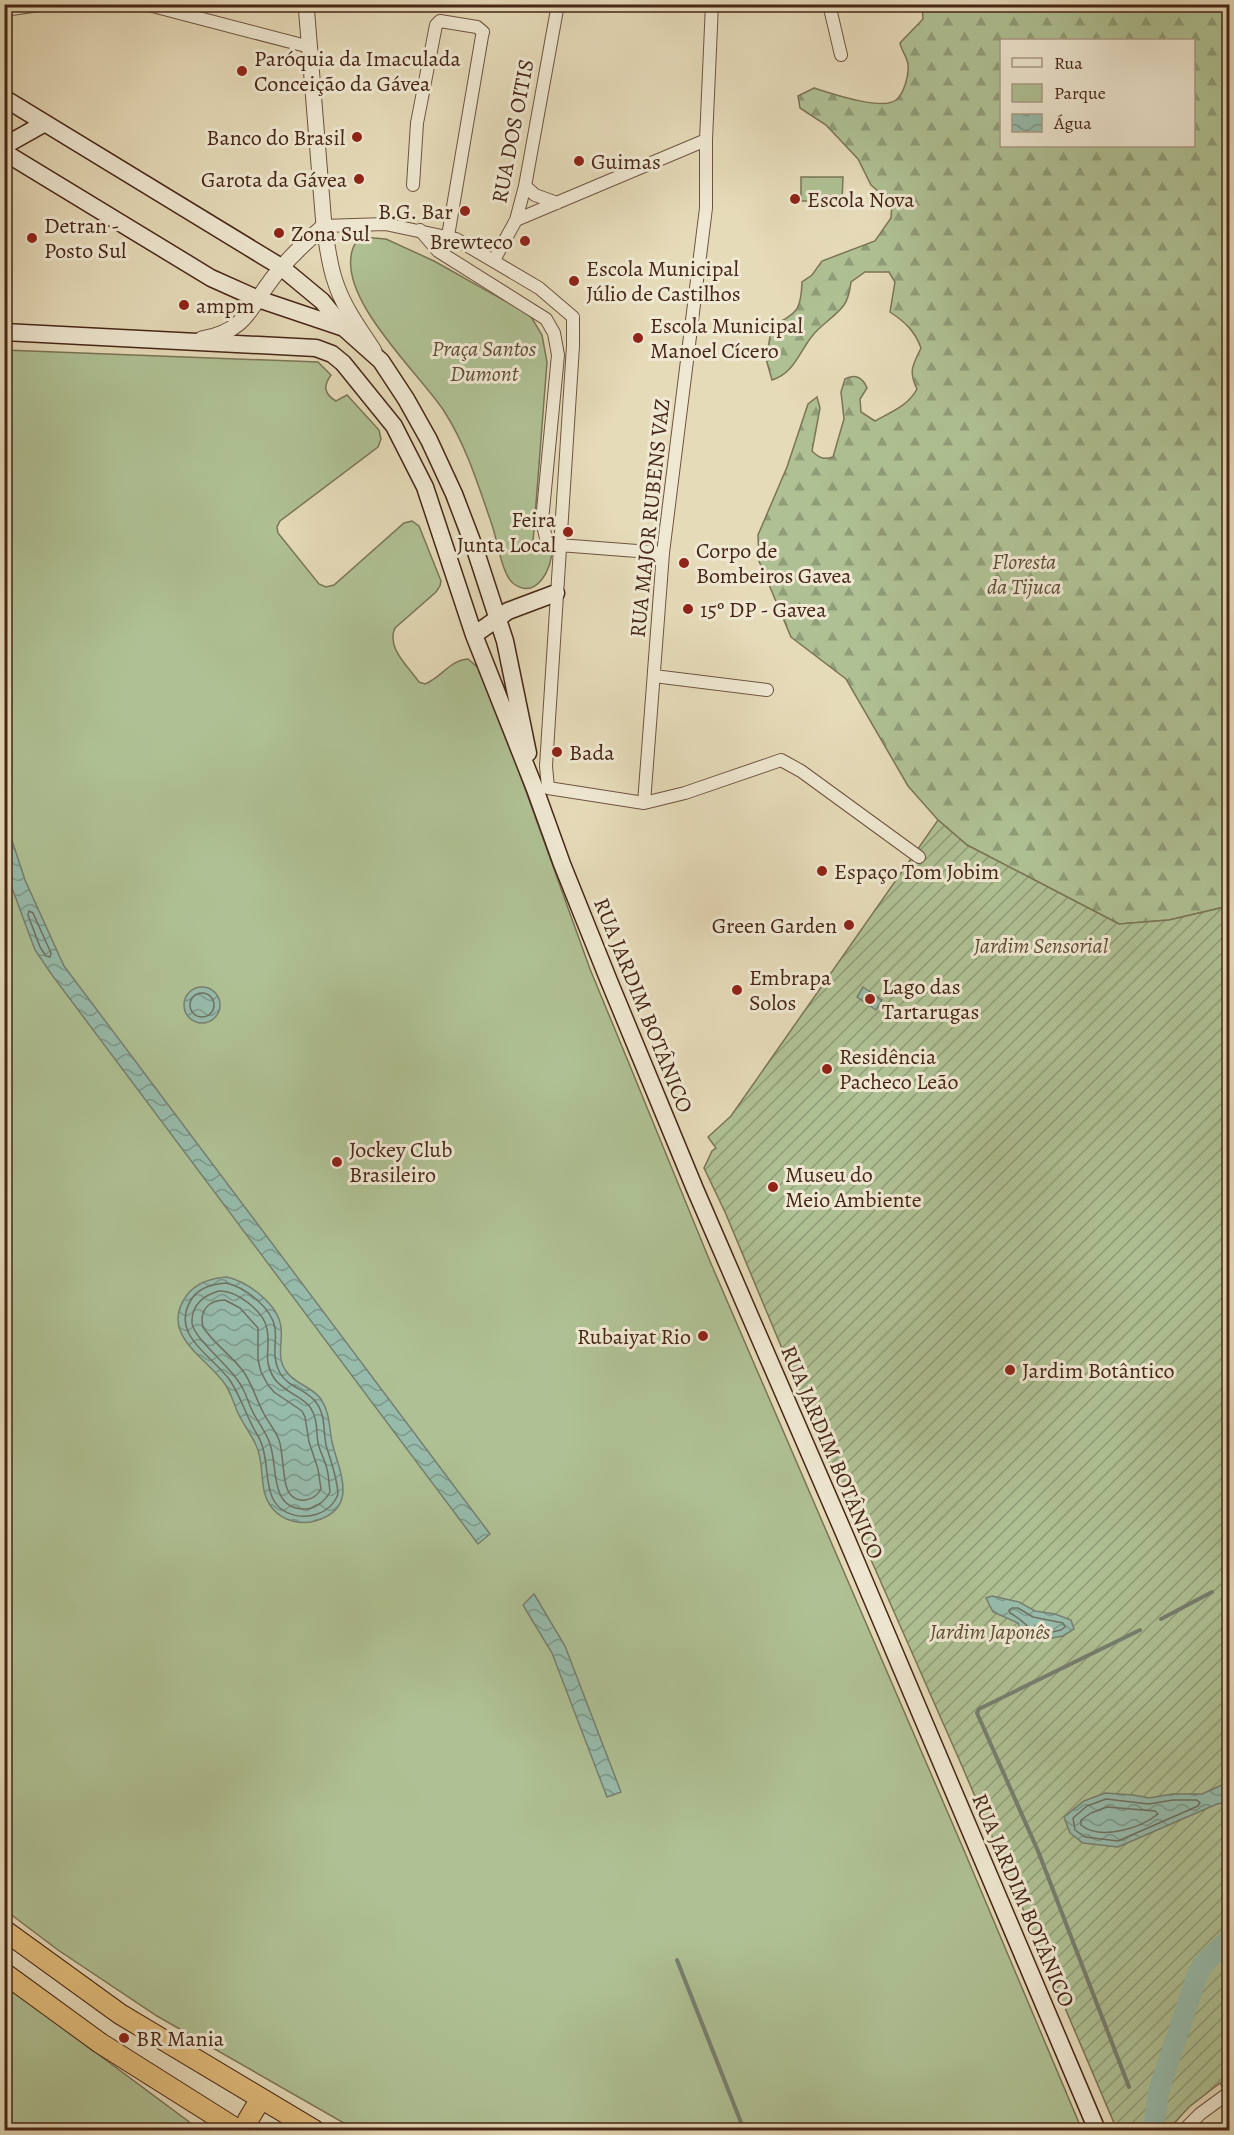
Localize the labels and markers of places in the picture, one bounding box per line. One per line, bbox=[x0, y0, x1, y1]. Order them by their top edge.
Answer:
place label: Paróquia da Imaculada Conceição da Gávea bbox=[254, 44, 462, 99]
marker: Paróquia da Imaculada Conceição da Gávea bbox=[235, 64, 249, 78]
place label: Banco do Brasil bbox=[206, 123, 345, 153]
marker: Banco do Brasil bbox=[350, 130, 364, 144]
place label: Guimas bbox=[591, 147, 661, 177]
marker: Guimas bbox=[572, 154, 586, 168]
place label: Garota da Gávea bbox=[201, 165, 348, 195]
marker: Garota da Gávea bbox=[352, 172, 366, 186]
place label: Escola Nova bbox=[807, 185, 915, 215]
marker: Escola Nova bbox=[788, 192, 802, 206]
place label: B.G. Bar bbox=[378, 197, 453, 227]
marker: B.G. Bar bbox=[458, 204, 472, 218]
place label: Detran - Posto Sul bbox=[44, 211, 126, 266]
place label: Zona Sul bbox=[291, 219, 370, 249]
marker: Zona Sul bbox=[272, 226, 286, 240]
place label: Brewteco bbox=[429, 227, 513, 257]
marker: Detran - Posto Sul bbox=[25, 231, 39, 245]
marker: Brewteco bbox=[518, 234, 532, 248]
place label: Escola Municipal Júlio de Castilhos bbox=[586, 254, 741, 309]
marker: Escola Municipal Júlio de Castilhos bbox=[567, 274, 581, 288]
place label: ampm bbox=[196, 291, 254, 321]
marker: ampm bbox=[177, 298, 191, 312]
place label: Escola Municipal Manoel Cícero bbox=[650, 311, 803, 366]
marker: Escola Municipal Manoel Cícero bbox=[631, 331, 645, 345]
place label: Feira Junta Local bbox=[457, 505, 557, 560]
marker: Feira Junta Local bbox=[561, 525, 575, 539]
place label: Corpo de Bombeiros Gavea bbox=[696, 536, 852, 591]
marker: Corpo de Bombeiros Gavea bbox=[677, 556, 691, 570]
place label: 15º DP - Gavea bbox=[700, 595, 827, 625]
marker: 15º DP - Gavea bbox=[681, 602, 695, 616]
place label: Bada bbox=[569, 738, 615, 768]
marker: Bada bbox=[550, 745, 564, 759]
place label: Espaço Tom Jobim bbox=[834, 857, 999, 887]
marker: Espaço Tom Jobim bbox=[815, 864, 829, 878]
place label: Green Garden bbox=[712, 911, 837, 941]
marker: Green Garden bbox=[842, 918, 856, 932]
place label: Embrapa Solos bbox=[749, 963, 832, 1018]
place label: Lago das Tartarugas bbox=[882, 972, 979, 1027]
marker: Embrapa Solos bbox=[730, 983, 744, 997]
marker: Lago das Tartarugas bbox=[863, 992, 877, 1006]
place label: Residência Pacheco Leão bbox=[839, 1042, 958, 1097]
marker: Residência Pacheco Leão bbox=[820, 1062, 834, 1076]
place label: Jockey Club Brasileiro bbox=[349, 1135, 452, 1190]
marker: Jockey Club Brasileiro bbox=[330, 1155, 344, 1169]
place label: Museu do Meio Ambiente bbox=[785, 1160, 922, 1215]
marker: Museu do Meio Ambiente bbox=[766, 1180, 780, 1194]
place label: Rubaiyat Rio bbox=[577, 1322, 691, 1352]
marker: Rubaiyat Rio bbox=[696, 1329, 710, 1343]
place label: Jardim Botântico bbox=[1022, 1356, 1175, 1386]
marker: Jardim Botântico bbox=[1003, 1363, 1017, 1377]
place label: BR Mania bbox=[136, 2024, 225, 2054]
marker: BR Mania bbox=[117, 2031, 131, 2045]

